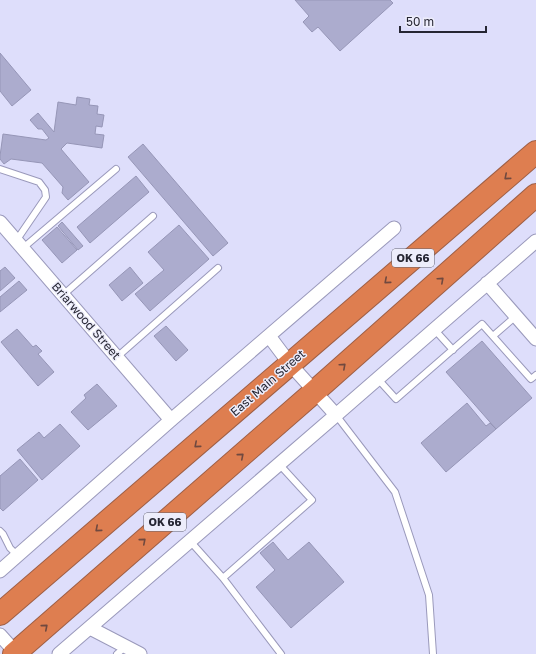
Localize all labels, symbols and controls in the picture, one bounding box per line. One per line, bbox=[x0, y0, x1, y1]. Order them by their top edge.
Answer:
scale bar bbox=[400, 8, 486, 34]
text: 50 m bbox=[406, 14, 434, 29]
one-way arrow bbox=[504, 173, 511, 180]
road number: OK 66 bbox=[392, 249, 434, 267]
one-way arrow bbox=[384, 276, 392, 283]
one-way arrow bbox=[436, 277, 443, 284]
street label: Briarwood Street bbox=[49, 279, 124, 363]
street label: East Main Street bbox=[227, 346, 308, 419]
one-way arrow bbox=[339, 363, 346, 370]
one-way arrow bbox=[194, 440, 202, 447]
one-way arrow bbox=[236, 453, 244, 460]
road number: OK 66 bbox=[144, 513, 186, 531]
one-way arrow bbox=[96, 525, 103, 532]
one-way arrow bbox=[138, 539, 146, 546]
one-way arrow bbox=[40, 624, 48, 631]

